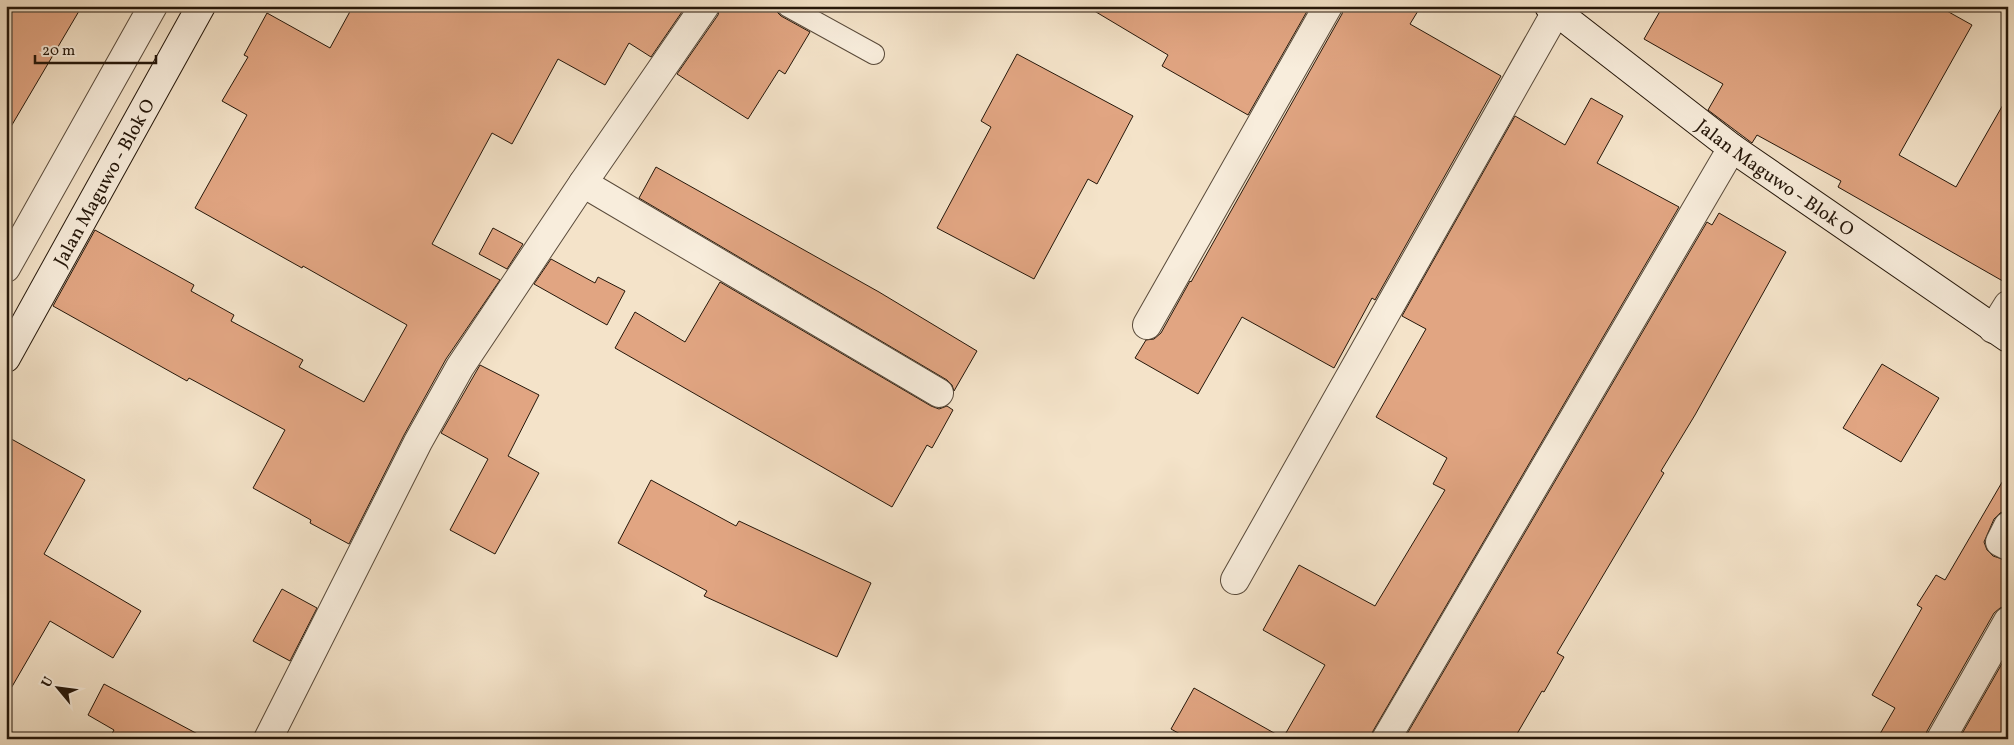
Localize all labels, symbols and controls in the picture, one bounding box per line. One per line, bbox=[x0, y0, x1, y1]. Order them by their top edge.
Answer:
scale bar bbox=[35, 32, 156, 64]
text: 20 m bbox=[42, 41, 75, 62]
street label: Jalan Maguwo - Blok O bbox=[48, 94, 162, 272]
street label: Jalan Maguwo - Blok O bbox=[1690, 114, 1859, 243]
north arrow bbox=[32, 662, 82, 712]
text: U bbox=[37, 673, 59, 691]

